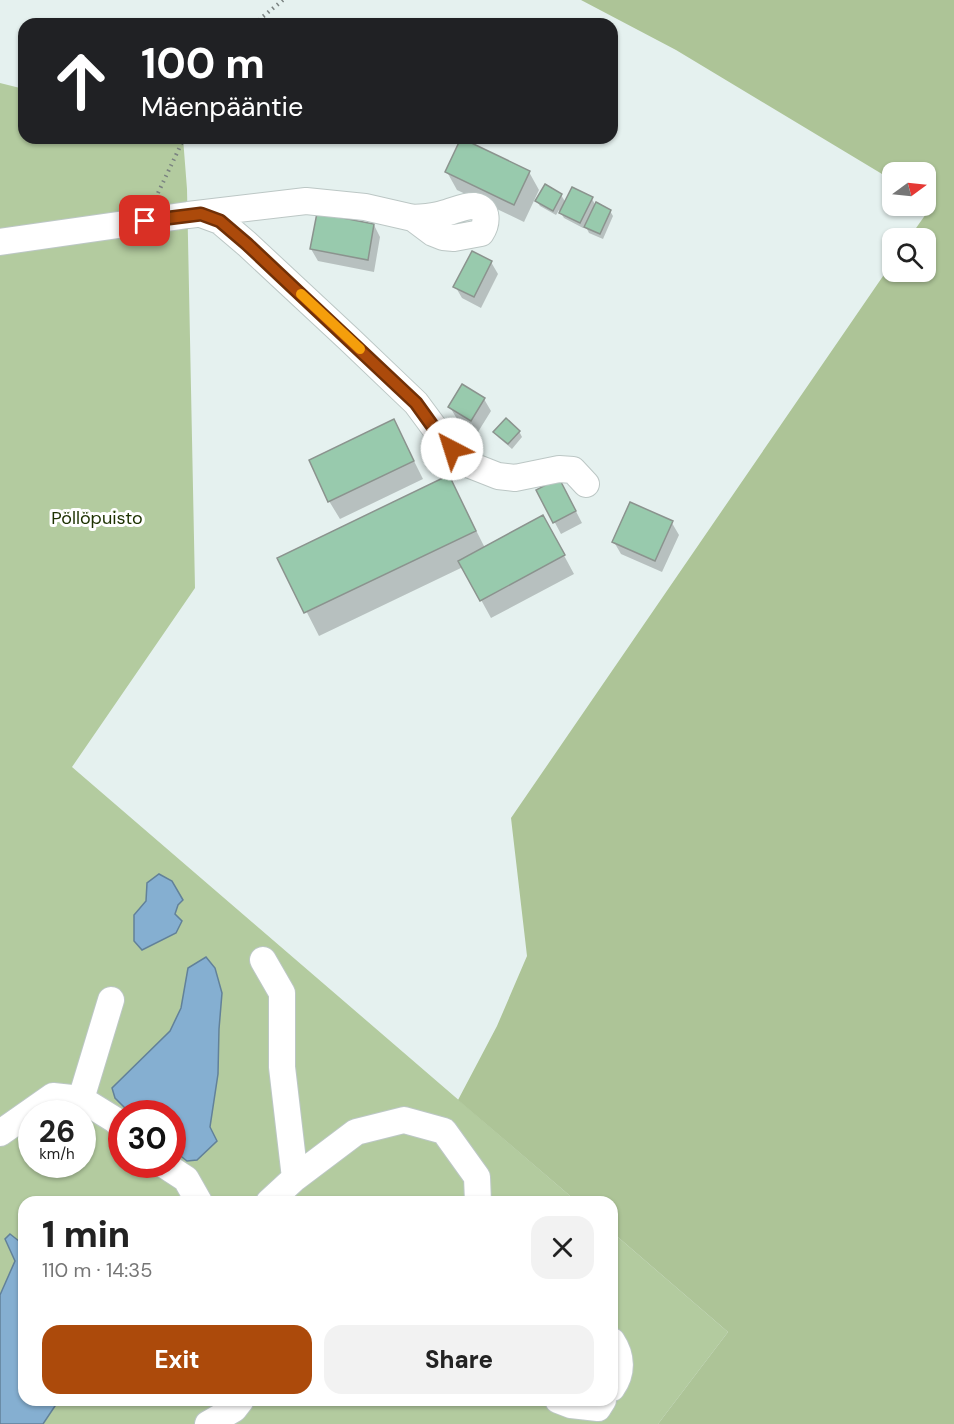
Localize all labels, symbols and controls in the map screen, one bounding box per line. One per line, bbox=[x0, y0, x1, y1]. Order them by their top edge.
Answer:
text: 100 m bbox=[141, 36, 265, 91]
icon: ahead bbox=[42, 42, 120, 120]
text: Mäenpääntie bbox=[141, 89, 303, 124]
north arrow bbox=[882, 162, 936, 216]
map controls bbox=[882, 162, 936, 282]
pin bbox=[119, 195, 170, 246]
icon: arrive bbox=[128, 204, 161, 237]
button: search bbox=[882, 228, 936, 282]
position arrow bbox=[420, 417, 484, 481]
park label: Pöllöpuisto bbox=[51, 506, 143, 530]
speed limit sign: 30 bbox=[108, 1100, 186, 1178]
text: 26 bbox=[39, 1112, 75, 1151]
text: km/h bbox=[39, 1144, 75, 1164]
text: 1 min bbox=[42, 1211, 130, 1258]
button: close bbox=[531, 1216, 594, 1279]
text: 110 m · 14:35 bbox=[42, 1257, 152, 1283]
button: Exit bbox=[42, 1325, 312, 1394]
button: Share bbox=[324, 1325, 594, 1394]

